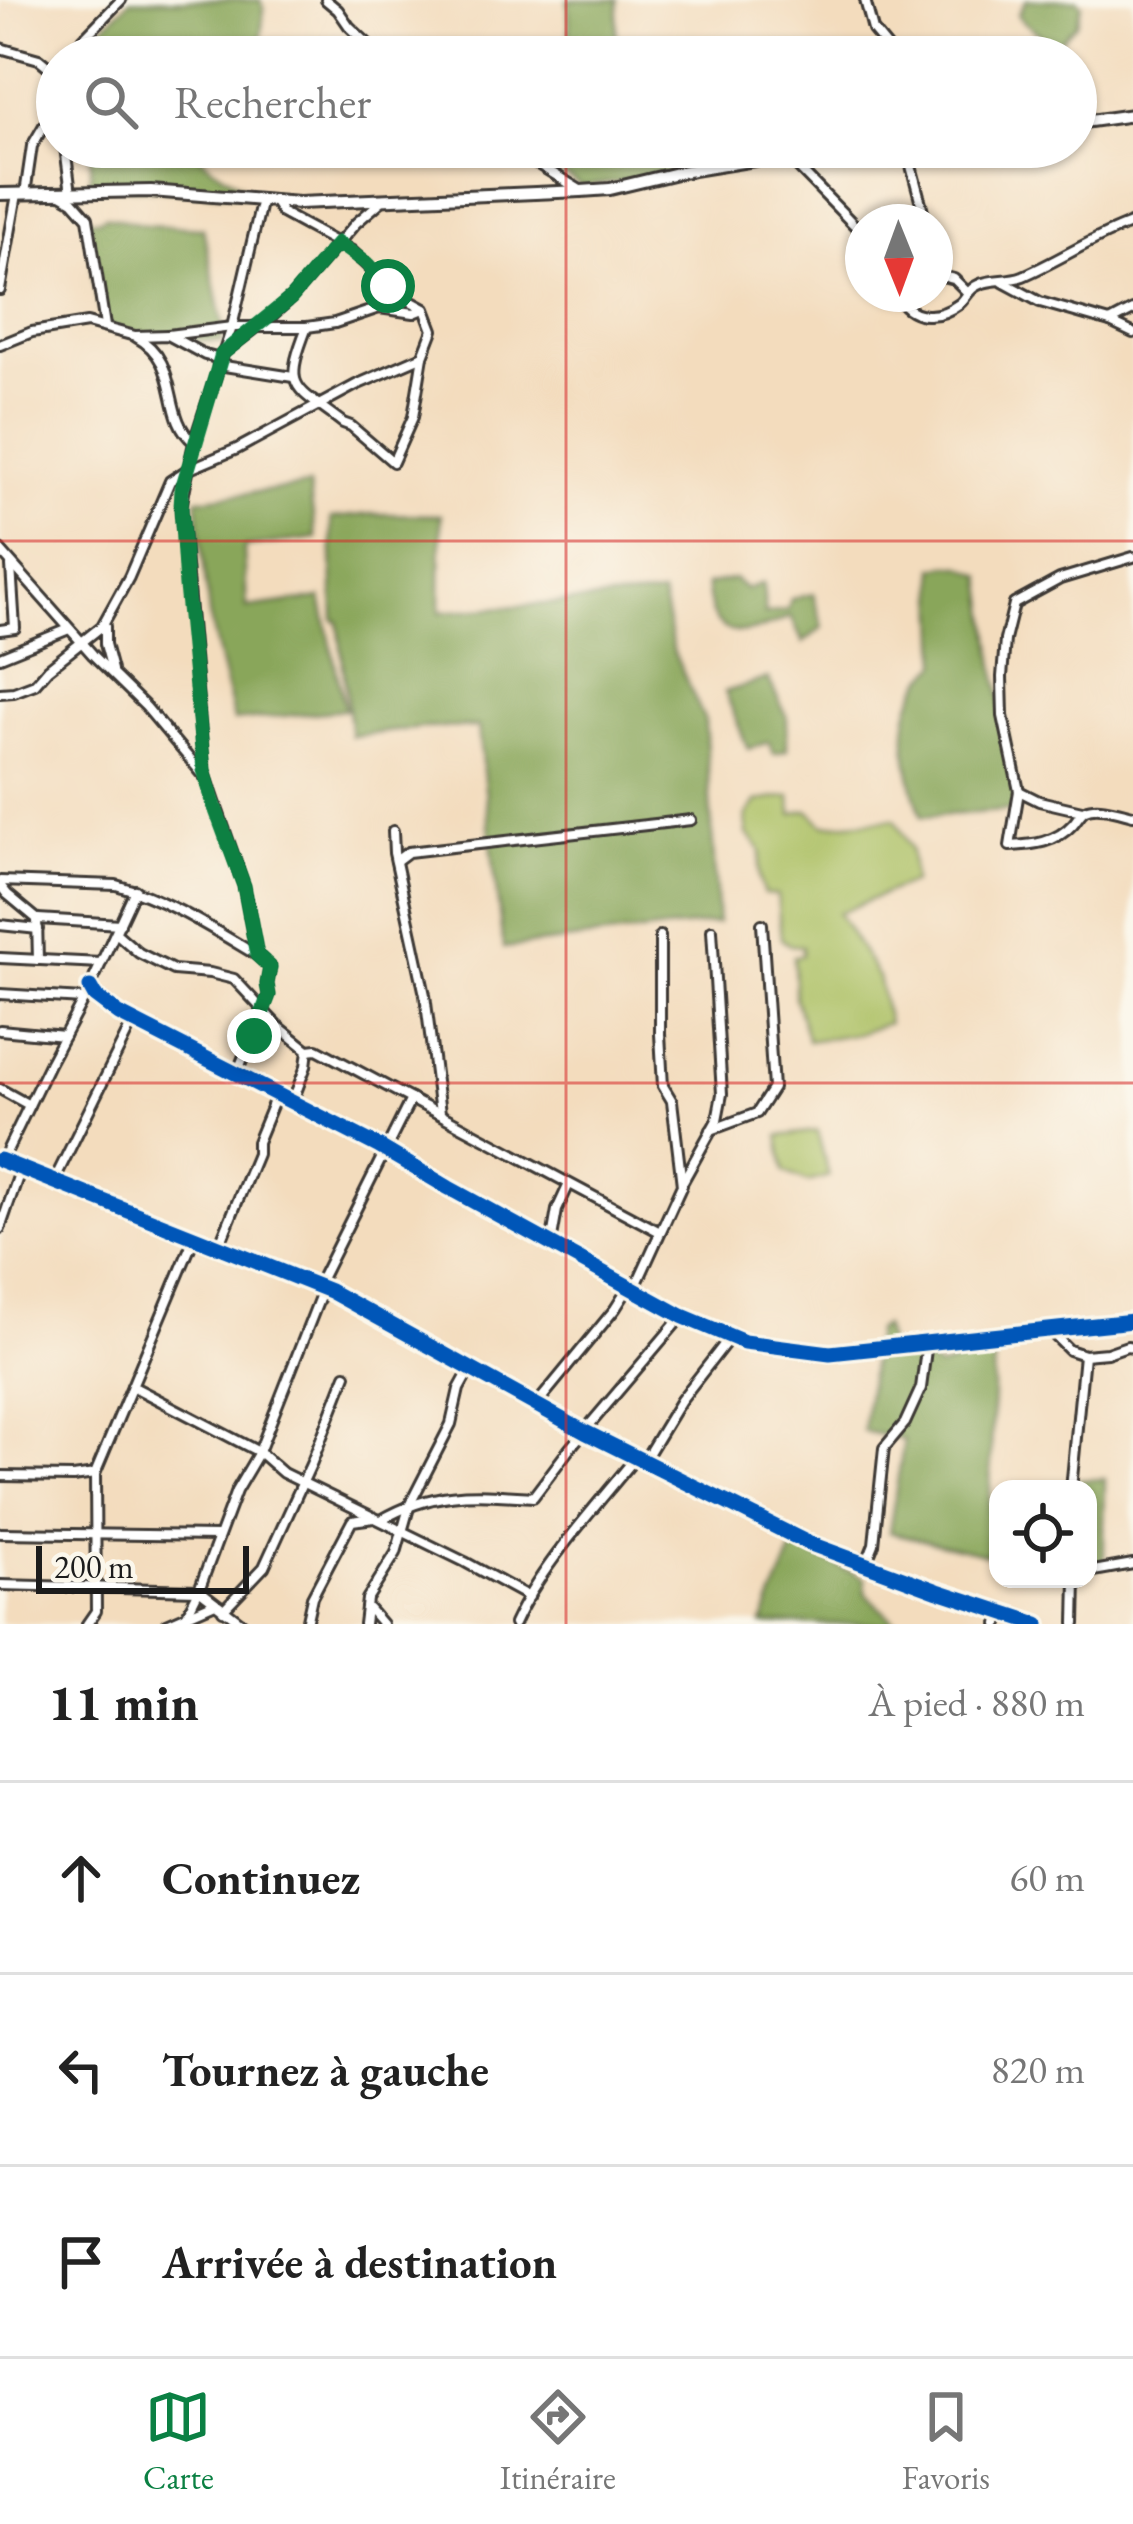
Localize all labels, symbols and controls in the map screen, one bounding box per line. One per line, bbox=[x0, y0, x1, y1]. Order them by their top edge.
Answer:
search box bbox=[36, 36, 1097, 168]
icon: search bbox=[78, 69, 144, 135]
text: Rechercher bbox=[174, 73, 371, 131]
north arrow bbox=[845, 204, 953, 312]
route start bbox=[361, 259, 415, 313]
route end bbox=[227, 1009, 281, 1063]
map controls bbox=[989, 1480, 1097, 1588]
button: locate bbox=[989, 1480, 1097, 1588]
scale bar bbox=[36, 1540, 249, 1593]
text: 200 m bbox=[54, 1545, 134, 1588]
text: 11 min bbox=[48, 1669, 199, 1735]
text: À pied · 880 m bbox=[868, 1677, 1085, 1728]
icon: ahead bbox=[48, 1845, 114, 1911]
text: Continuez bbox=[162, 1849, 360, 1907]
text: 60 m bbox=[1009, 1852, 1085, 1903]
icon: left bbox=[48, 2037, 114, 2103]
text: Tournez à gauche bbox=[162, 2041, 489, 2099]
text: 820 m bbox=[991, 2044, 1085, 2095]
icon: arrive bbox=[48, 2229, 114, 2295]
text: Arrivée à destination bbox=[162, 2233, 557, 2291]
tab: Carte bbox=[143, 2384, 214, 2499]
tab: Itinéraire bbox=[500, 2384, 616, 2499]
tab: Favoris bbox=[902, 2384, 990, 2499]

